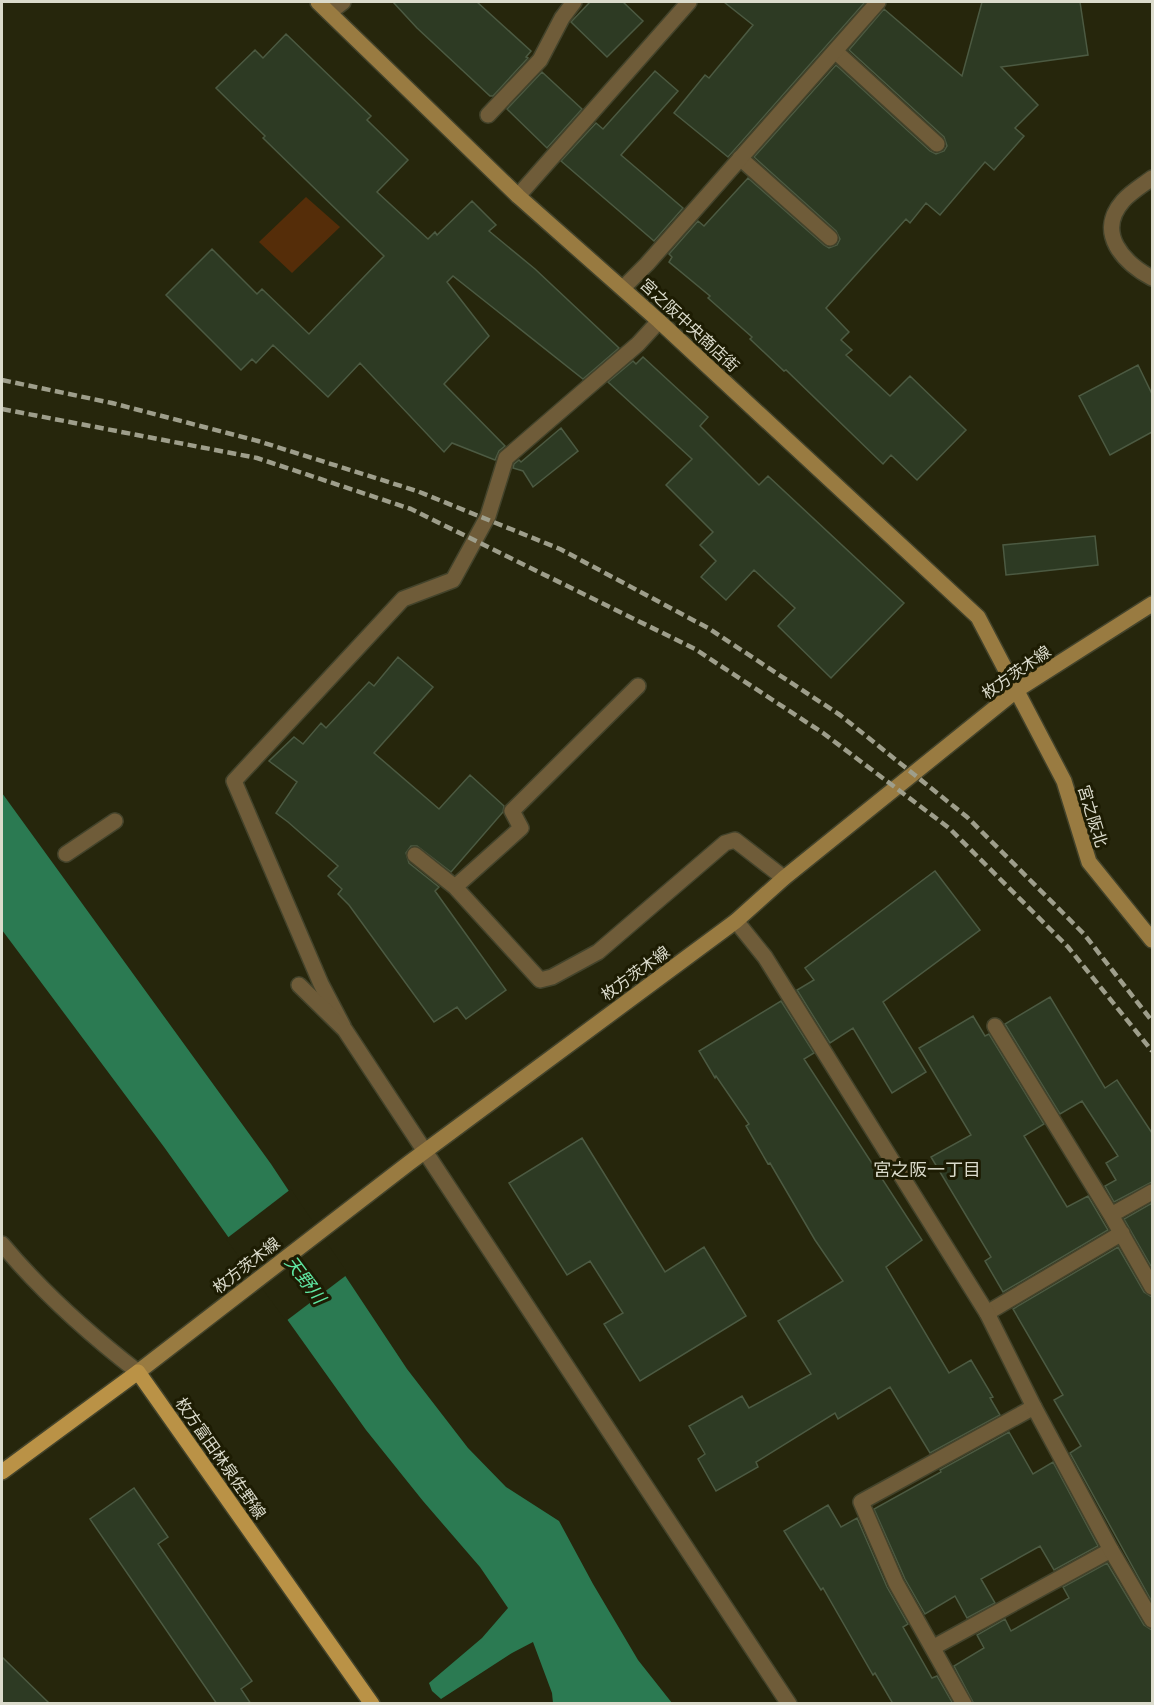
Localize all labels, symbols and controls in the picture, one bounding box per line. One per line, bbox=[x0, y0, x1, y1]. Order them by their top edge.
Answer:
street label: 宮之阪中央商店街 bbox=[636, 275, 743, 376]
street label: 枚方茨木線 bbox=[978, 642, 1055, 703]
street label: 宮之阪北 bbox=[1074, 783, 1111, 850]
street label: 枚方茨木線 bbox=[597, 942, 673, 1005]
district label: 宮之阪一丁目 bbox=[873, 1159, 981, 1180]
street label: 枚方茨木線 bbox=[209, 1233, 284, 1298]
water label: 天野川 bbox=[281, 1252, 331, 1309]
street label: 枚方富田林泉佐野線 bbox=[172, 1394, 270, 1523]

